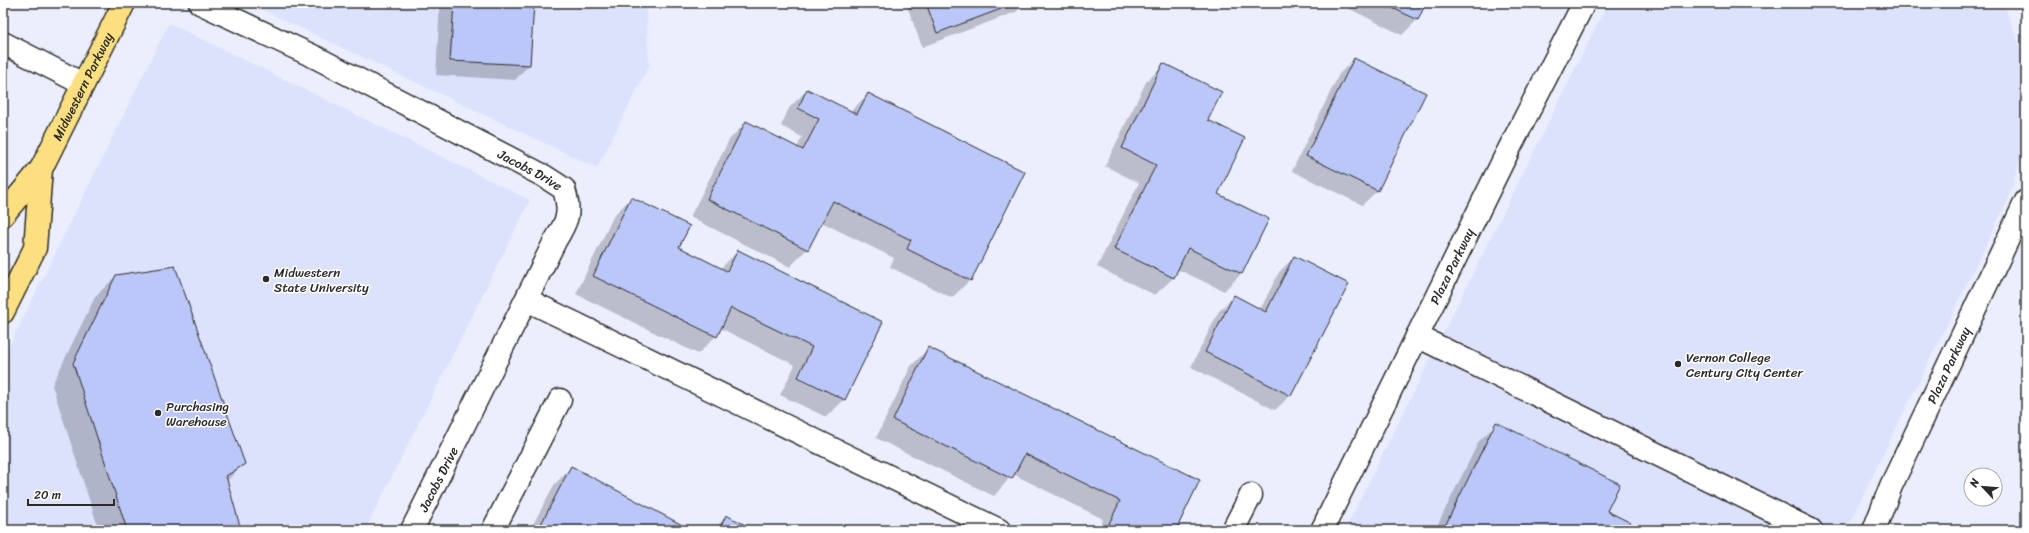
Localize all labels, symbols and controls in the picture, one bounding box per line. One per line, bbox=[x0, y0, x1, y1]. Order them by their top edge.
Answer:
street label: Midwestern Parkway bbox=[46, 28, 120, 145]
street label: Jacobs Drive bbox=[493, 142, 567, 197]
street label: Plaza Parkway bbox=[1423, 224, 1481, 309]
place label: Midwestern State University bbox=[274, 261, 369, 299]
marker: Midwestern State University bbox=[261, 274, 271, 284]
street label: Plaza Parkway bbox=[1921, 323, 1977, 408]
place label: Vernon College Century City Center bbox=[1686, 346, 1803, 384]
marker: Vernon College Century City Center bbox=[1673, 359, 1683, 369]
place label: Purchasing Warehouse bbox=[166, 395, 230, 433]
marker: Purchasing Warehouse bbox=[153, 408, 163, 418]
street label: Jacobs Drive bbox=[412, 442, 465, 517]
north arrow bbox=[1963, 467, 2003, 507]
text: N bbox=[1964, 475, 1985, 491]
scale bar bbox=[28, 481, 114, 507]
text: 20 m bbox=[34, 484, 61, 506]

